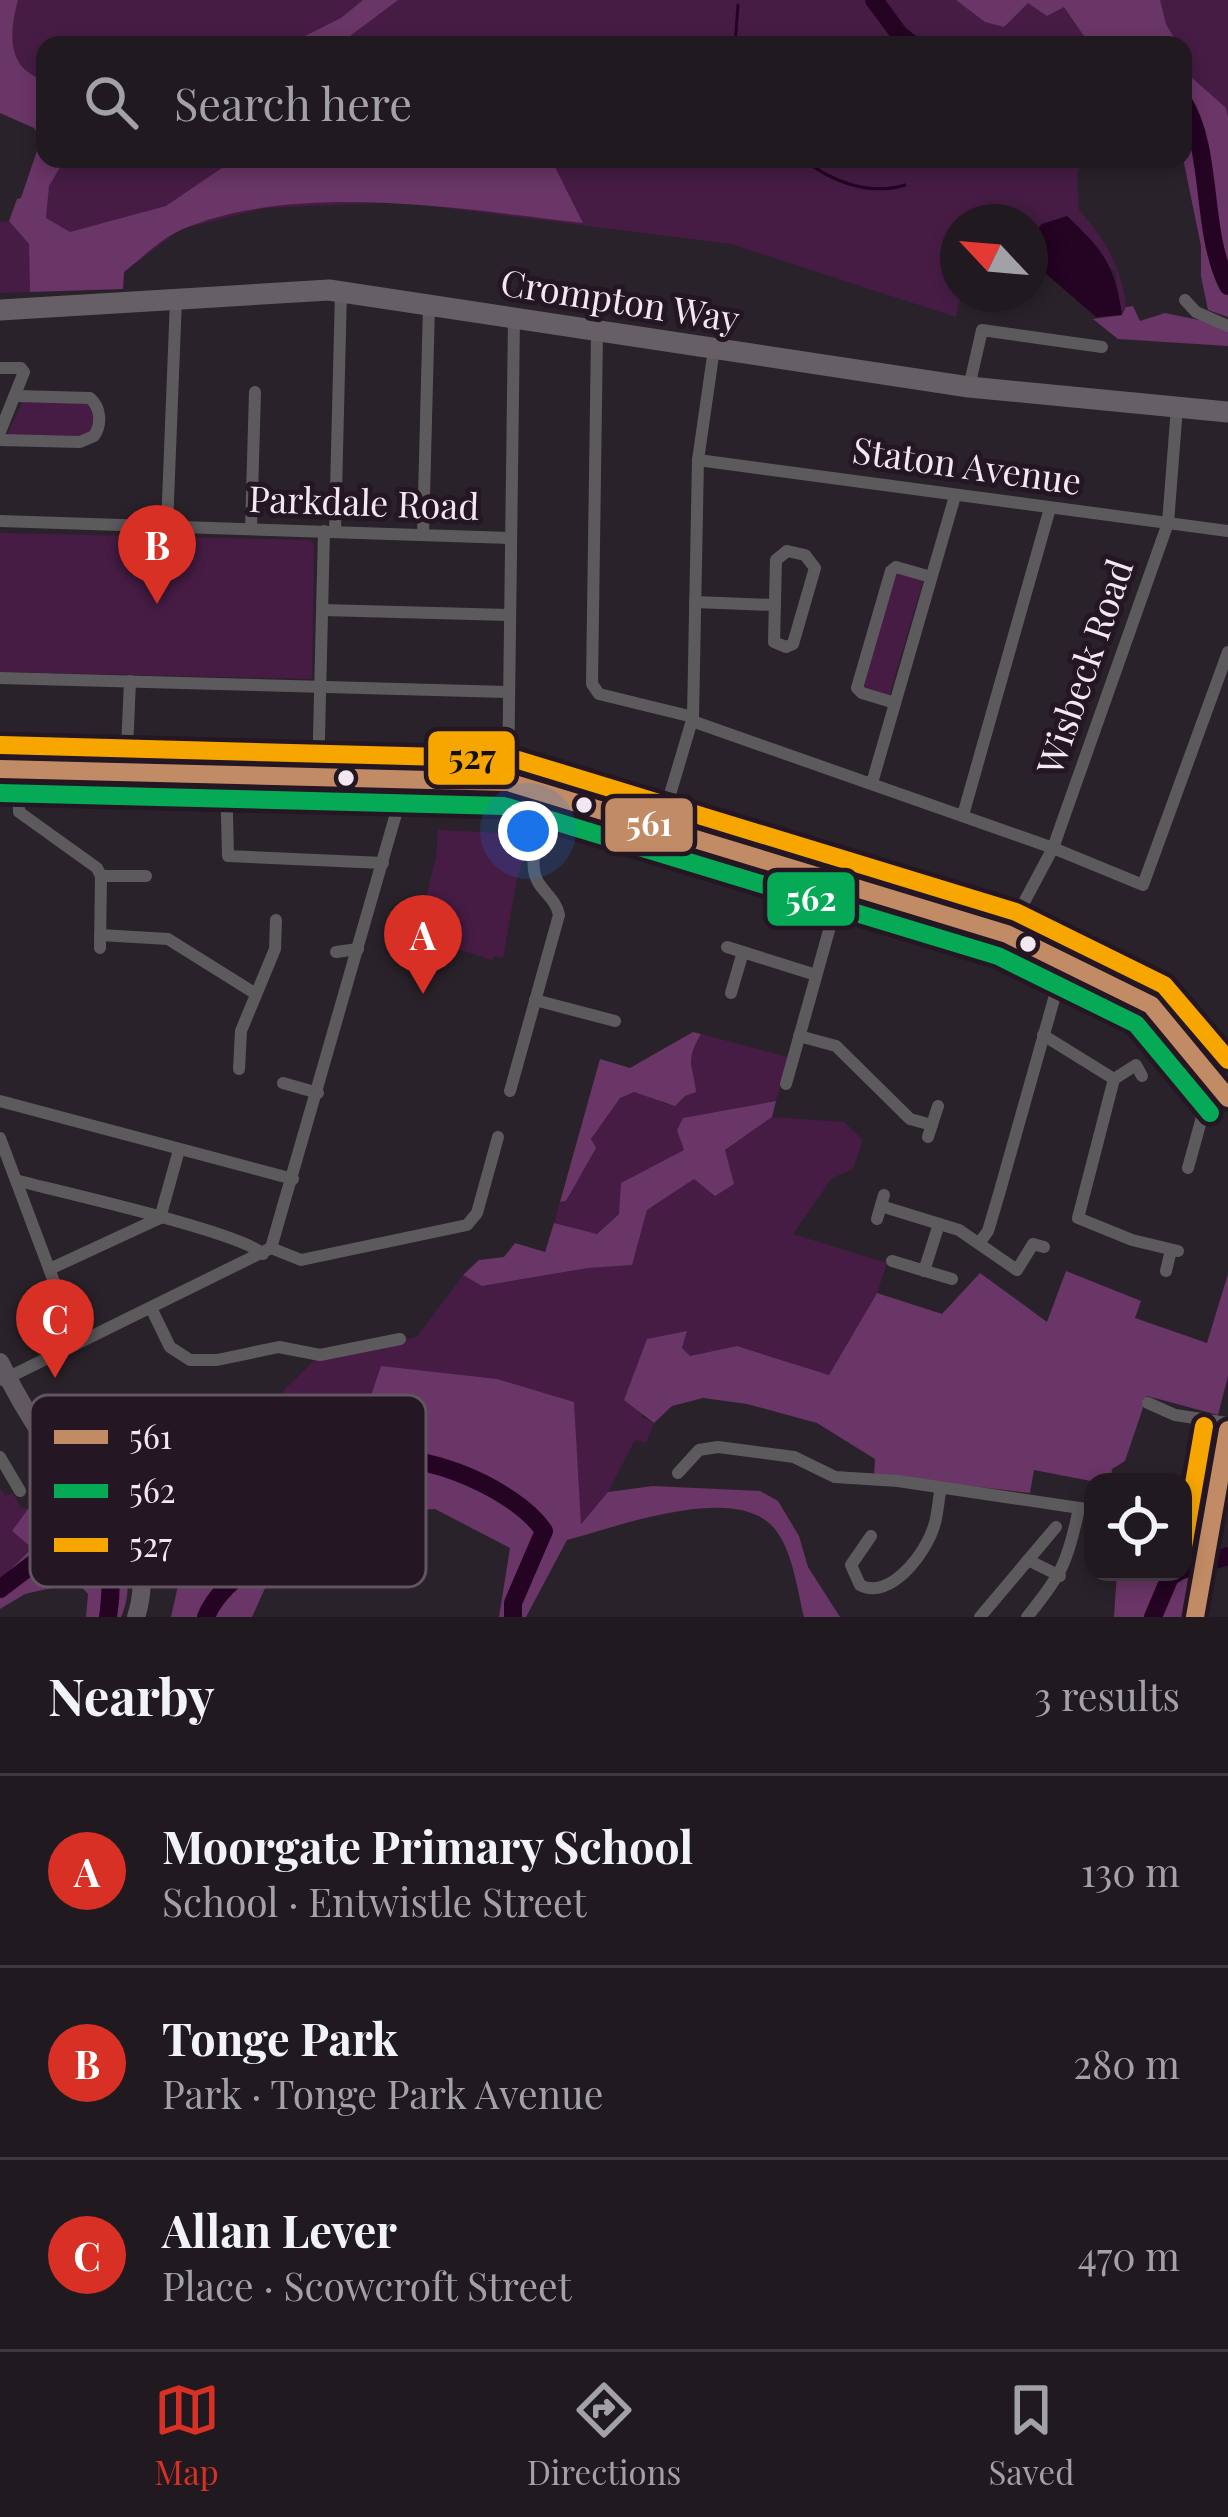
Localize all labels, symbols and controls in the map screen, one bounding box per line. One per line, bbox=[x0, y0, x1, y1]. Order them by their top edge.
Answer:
search box bbox=[36, 36, 1192, 168]
icon: search bbox=[78, 69, 144, 135]
text: Search here bbox=[174, 72, 412, 132]
north arrow bbox=[940, 204, 1048, 312]
street label: Crompton Way bbox=[498, 256, 743, 342]
street label: Staton Avenue bbox=[850, 424, 1085, 504]
street label: Parkdale Road bbox=[248, 473, 480, 529]
pin: B bbox=[118, 505, 196, 604]
street label: Wisbeck Road bbox=[1024, 552, 1142, 781]
line badge: 527 bbox=[426, 729, 517, 787]
text: 527 bbox=[448, 733, 496, 777]
unlabelled marker bbox=[335, 767, 357, 789]
unlabelled marker bbox=[573, 794, 595, 816]
line badge: 561 bbox=[603, 796, 695, 854]
text: 561 bbox=[626, 800, 672, 844]
your location bbox=[498, 801, 558, 861]
line badge: 562 bbox=[765, 870, 857, 928]
text: 562 bbox=[786, 875, 836, 919]
pin: A bbox=[384, 895, 462, 994]
unlabelled marker bbox=[1017, 933, 1039, 955]
pin: C bbox=[16, 1279, 94, 1378]
legend bbox=[30, 1395, 426, 1587]
text: 561 bbox=[129, 1413, 172, 1457]
text: 562 bbox=[129, 1467, 176, 1511]
map controls bbox=[1084, 1473, 1192, 1581]
button: locate bbox=[1084, 1473, 1192, 1581]
text: 527 bbox=[129, 1521, 173, 1565]
text: Nearby bbox=[48, 1661, 214, 1729]
text: 3 results bbox=[1034, 1669, 1180, 1721]
text: Moorgate Primary School bbox=[162, 1815, 693, 1875]
text: A bbox=[74, 1845, 100, 1897]
text: 130 m bbox=[1081, 1845, 1180, 1897]
text: School · Entwistle Street bbox=[162, 1875, 587, 1927]
text: Tonge Park bbox=[162, 2007, 398, 2067]
text: B bbox=[74, 2037, 100, 2089]
text: 280 m bbox=[1073, 2037, 1180, 2089]
text: Park · Tonge Park Avenue bbox=[162, 2067, 603, 2119]
text: Allan Lever bbox=[162, 2199, 397, 2259]
text: C bbox=[73, 2229, 101, 2281]
text: 470 m bbox=[1078, 2229, 1180, 2281]
text: Place · Scowcroft Street bbox=[162, 2259, 572, 2311]
tab: Map bbox=[154, 2377, 220, 2493]
tab: Directions bbox=[527, 2377, 681, 2493]
tab: Saved bbox=[989, 2377, 1074, 2493]

